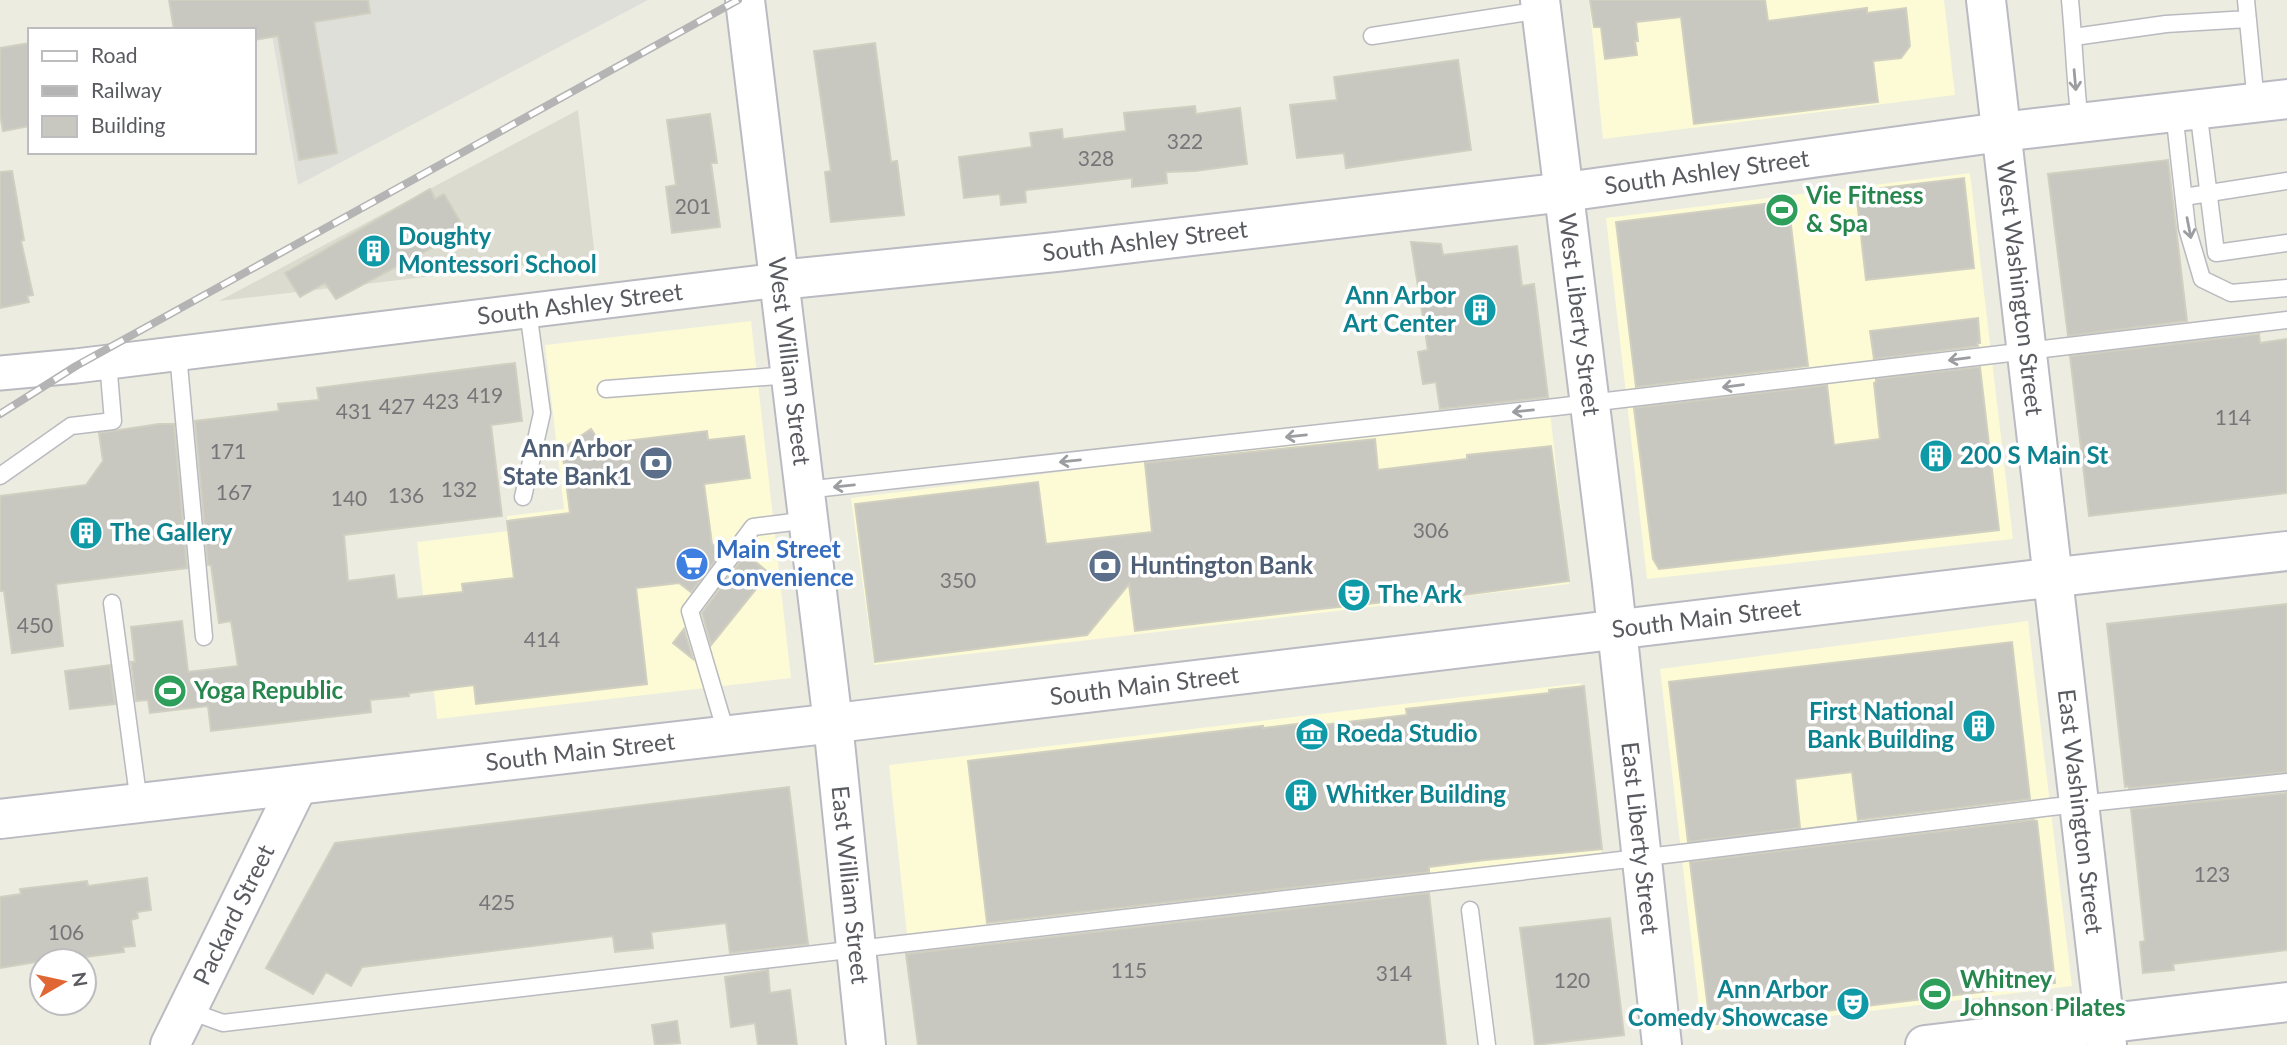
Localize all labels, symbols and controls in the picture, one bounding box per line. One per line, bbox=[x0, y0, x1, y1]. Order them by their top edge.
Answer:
legend bbox=[28, 28, 256, 154]
text: Road bbox=[91, 42, 138, 67]
one-way arrow bbox=[2069, 68, 2082, 91]
text: Railway bbox=[91, 77, 162, 102]
text: Building bbox=[91, 112, 166, 137]
house number: 322 bbox=[1167, 128, 1203, 153]
street label: South Ashley Street bbox=[1602, 143, 1811, 199]
house number: 328 bbox=[1078, 145, 1114, 170]
street label: West Washington Street bbox=[1992, 159, 2050, 418]
place label: Vie Fitness & Spa bbox=[1805, 180, 1923, 237]
sports icon: Vie Fitness & Spa bbox=[1763, 191, 1801, 229]
house number: 201 bbox=[675, 193, 711, 218]
street label: West Liberty Street bbox=[1553, 211, 1607, 418]
street label: South Ashley Street bbox=[1041, 213, 1249, 266]
one-way arrow bbox=[2182, 216, 2196, 239]
place label: Doughty Montessori School bbox=[398, 221, 597, 278]
building icon: Doughty Montessori School bbox=[355, 232, 393, 270]
street label: West William Street bbox=[763, 255, 818, 467]
street label: South Ashley Street bbox=[475, 276, 684, 330]
place label: Ann Arbor Art Center bbox=[1342, 280, 1456, 337]
building icon: Ann Arbor Art Center bbox=[1461, 291, 1499, 329]
one-way arrow bbox=[1948, 352, 1971, 365]
one-way arrow bbox=[1722, 380, 1745, 393]
house number: 419 bbox=[467, 382, 503, 407]
house number: 423 bbox=[423, 388, 459, 413]
house number: 427 bbox=[379, 393, 415, 418]
house number: 431 bbox=[336, 398, 372, 423]
house number: 114 bbox=[2215, 404, 2251, 429]
one-way arrow bbox=[1512, 405, 1534, 418]
one-way arrow bbox=[1286, 430, 1308, 443]
place label: Ann Arbor State Bank1 bbox=[503, 433, 632, 490]
building icon: 200 S Main St bbox=[1917, 437, 1955, 475]
house number: 171 bbox=[210, 438, 246, 463]
place label: 200 S Main St bbox=[1960, 440, 2108, 469]
bank icon: Ann Arbor State Bank1 bbox=[637, 444, 675, 482]
one-way arrow bbox=[1059, 455, 1082, 468]
house number: 132 bbox=[441, 476, 477, 501]
house number: 167 bbox=[216, 479, 252, 504]
one-way arrow bbox=[833, 480, 856, 493]
house number: 136 bbox=[388, 482, 424, 507]
house number: 140 bbox=[331, 485, 367, 510]
building icon: The Gallery bbox=[67, 514, 105, 552]
place label: The Gallery bbox=[110, 517, 233, 546]
house number: 306 bbox=[1413, 517, 1449, 542]
place label: Main Street Convenience bbox=[716, 534, 854, 591]
supermarket icon: Main Street Convenience bbox=[673, 545, 711, 583]
bank icon: Huntington Bank bbox=[1086, 547, 1124, 585]
place label: Huntington Bank bbox=[1130, 550, 1313, 579]
house number: 350 bbox=[940, 567, 976, 592]
theatre icon: The Ark bbox=[1335, 576, 1373, 614]
place label: The Ark bbox=[1378, 579, 1462, 608]
street label: South Main Street bbox=[1610, 592, 1803, 643]
house number: 450 bbox=[17, 612, 53, 637]
house number: 414 bbox=[524, 626, 560, 651]
street label: South Main Street bbox=[1048, 659, 1241, 710]
sports icon: Yoga Republic bbox=[151, 672, 189, 710]
place label: Yoga Republic bbox=[193, 675, 344, 704]
street label: East Washington Street bbox=[2053, 687, 2110, 936]
place label: First National Bank Building bbox=[1807, 696, 1954, 753]
building icon: First National Bank Building bbox=[1960, 707, 1998, 745]
museum icon: Roeda Studio bbox=[1293, 715, 1331, 753]
place label: Roeda Studio bbox=[1336, 718, 1477, 747]
street label: South Main Street bbox=[484, 725, 677, 776]
street label: East Liberty Street bbox=[1616, 740, 1666, 936]
building icon: Whitker Building bbox=[1282, 776, 1320, 814]
place label: Whitker Building bbox=[1326, 779, 1506, 808]
street label: East William Street bbox=[826, 784, 876, 986]
street label: Packard Street bbox=[186, 839, 280, 989]
house number: 123 bbox=[2194, 861, 2230, 886]
house number: 425 bbox=[479, 889, 515, 914]
house number: 106 bbox=[48, 919, 84, 944]
north arrow bbox=[28, 947, 98, 1017]
house number: 115 bbox=[1111, 957, 1147, 982]
house number: 314 bbox=[1376, 960, 1412, 985]
place label: Whitney Johnson Pilates bbox=[1960, 964, 2126, 1021]
house number: 120 bbox=[1554, 967, 1590, 992]
text: N bbox=[68, 970, 93, 988]
place label: Ann Arbor Comedy Showcase bbox=[1628, 974, 1828, 1031]
sports icon: Whitney Johnson Pilates bbox=[1916, 975, 1954, 1013]
theatre icon: Ann Arbor Comedy Showcase bbox=[1834, 985, 1872, 1023]

